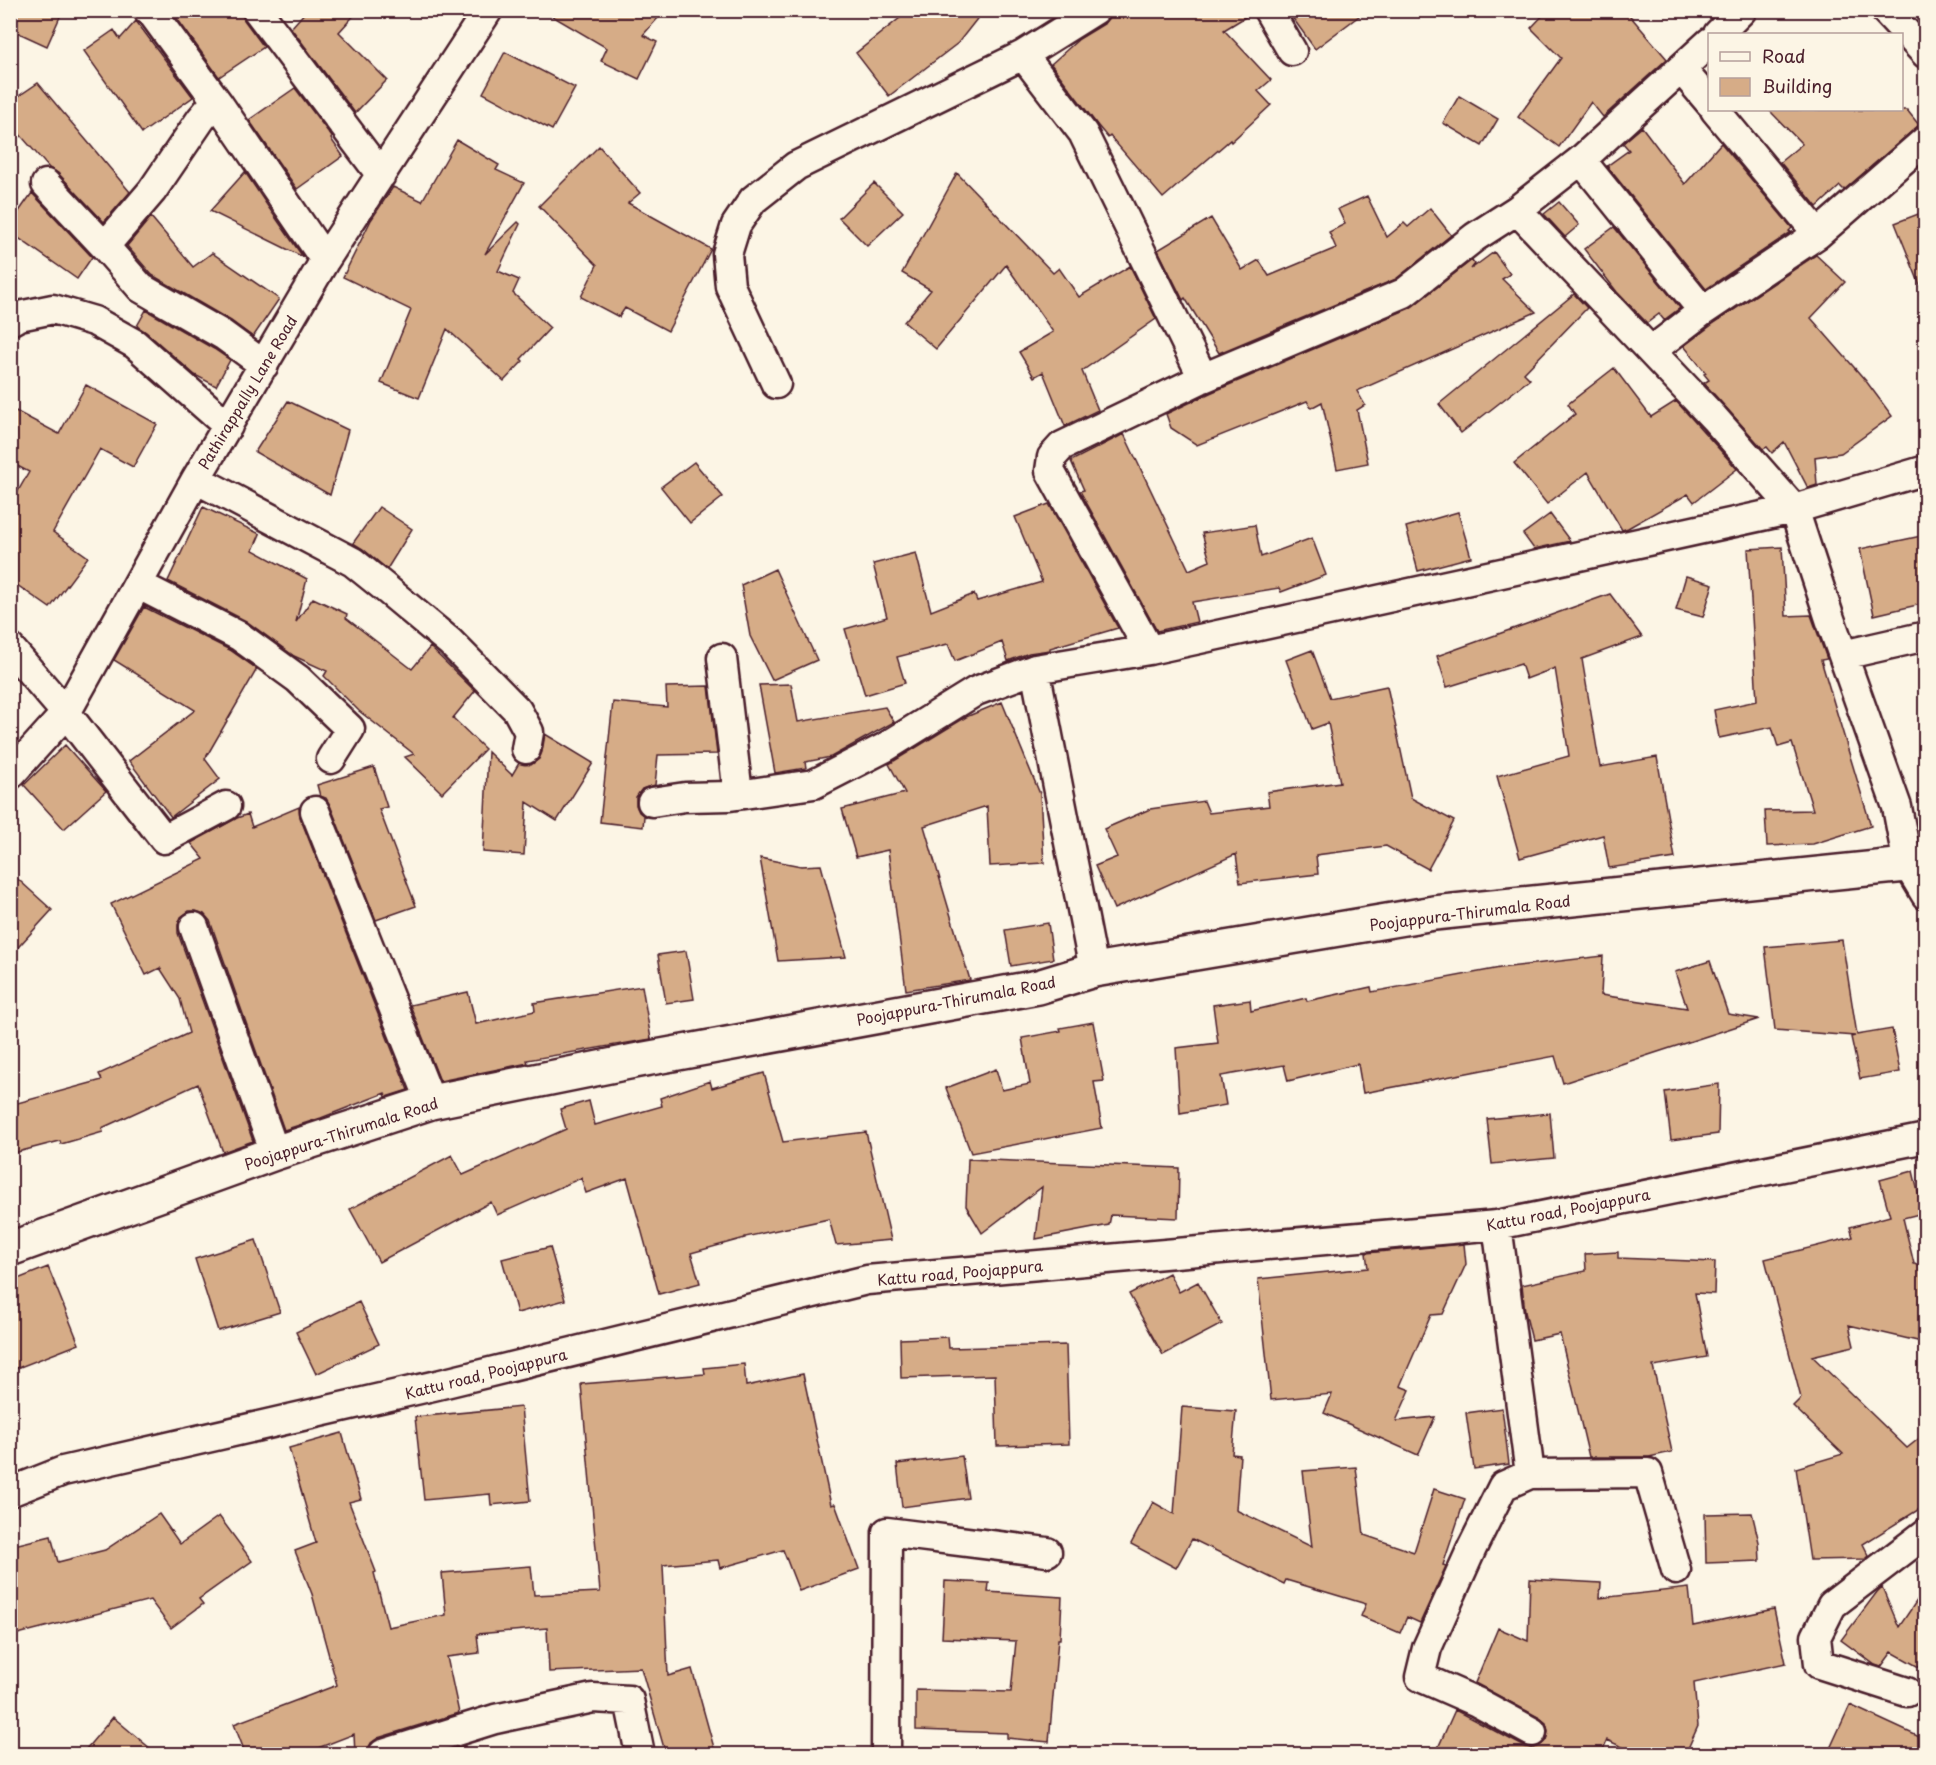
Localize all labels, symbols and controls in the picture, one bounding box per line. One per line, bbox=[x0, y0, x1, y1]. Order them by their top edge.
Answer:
legend bbox=[1708, 33, 1903, 111]
text: Road bbox=[1762, 42, 1806, 69]
text: Building bbox=[1762, 72, 1832, 99]
street label: Pathirappally Lane Road bbox=[192, 311, 302, 473]
street label: Poojappura-Thirumala Road bbox=[1368, 888, 1572, 936]
street label: Poojappura-Thirumala Road bbox=[854, 969, 1058, 1031]
street label: Poojappura-Thirumala Road bbox=[241, 1091, 441, 1175]
street label: Kattu road, Poojappura bbox=[1484, 1182, 1653, 1236]
street label: Kattu road, Poojappura bbox=[876, 1253, 1045, 1291]
street label: Kattu road, Poojappura bbox=[402, 1342, 570, 1404]

